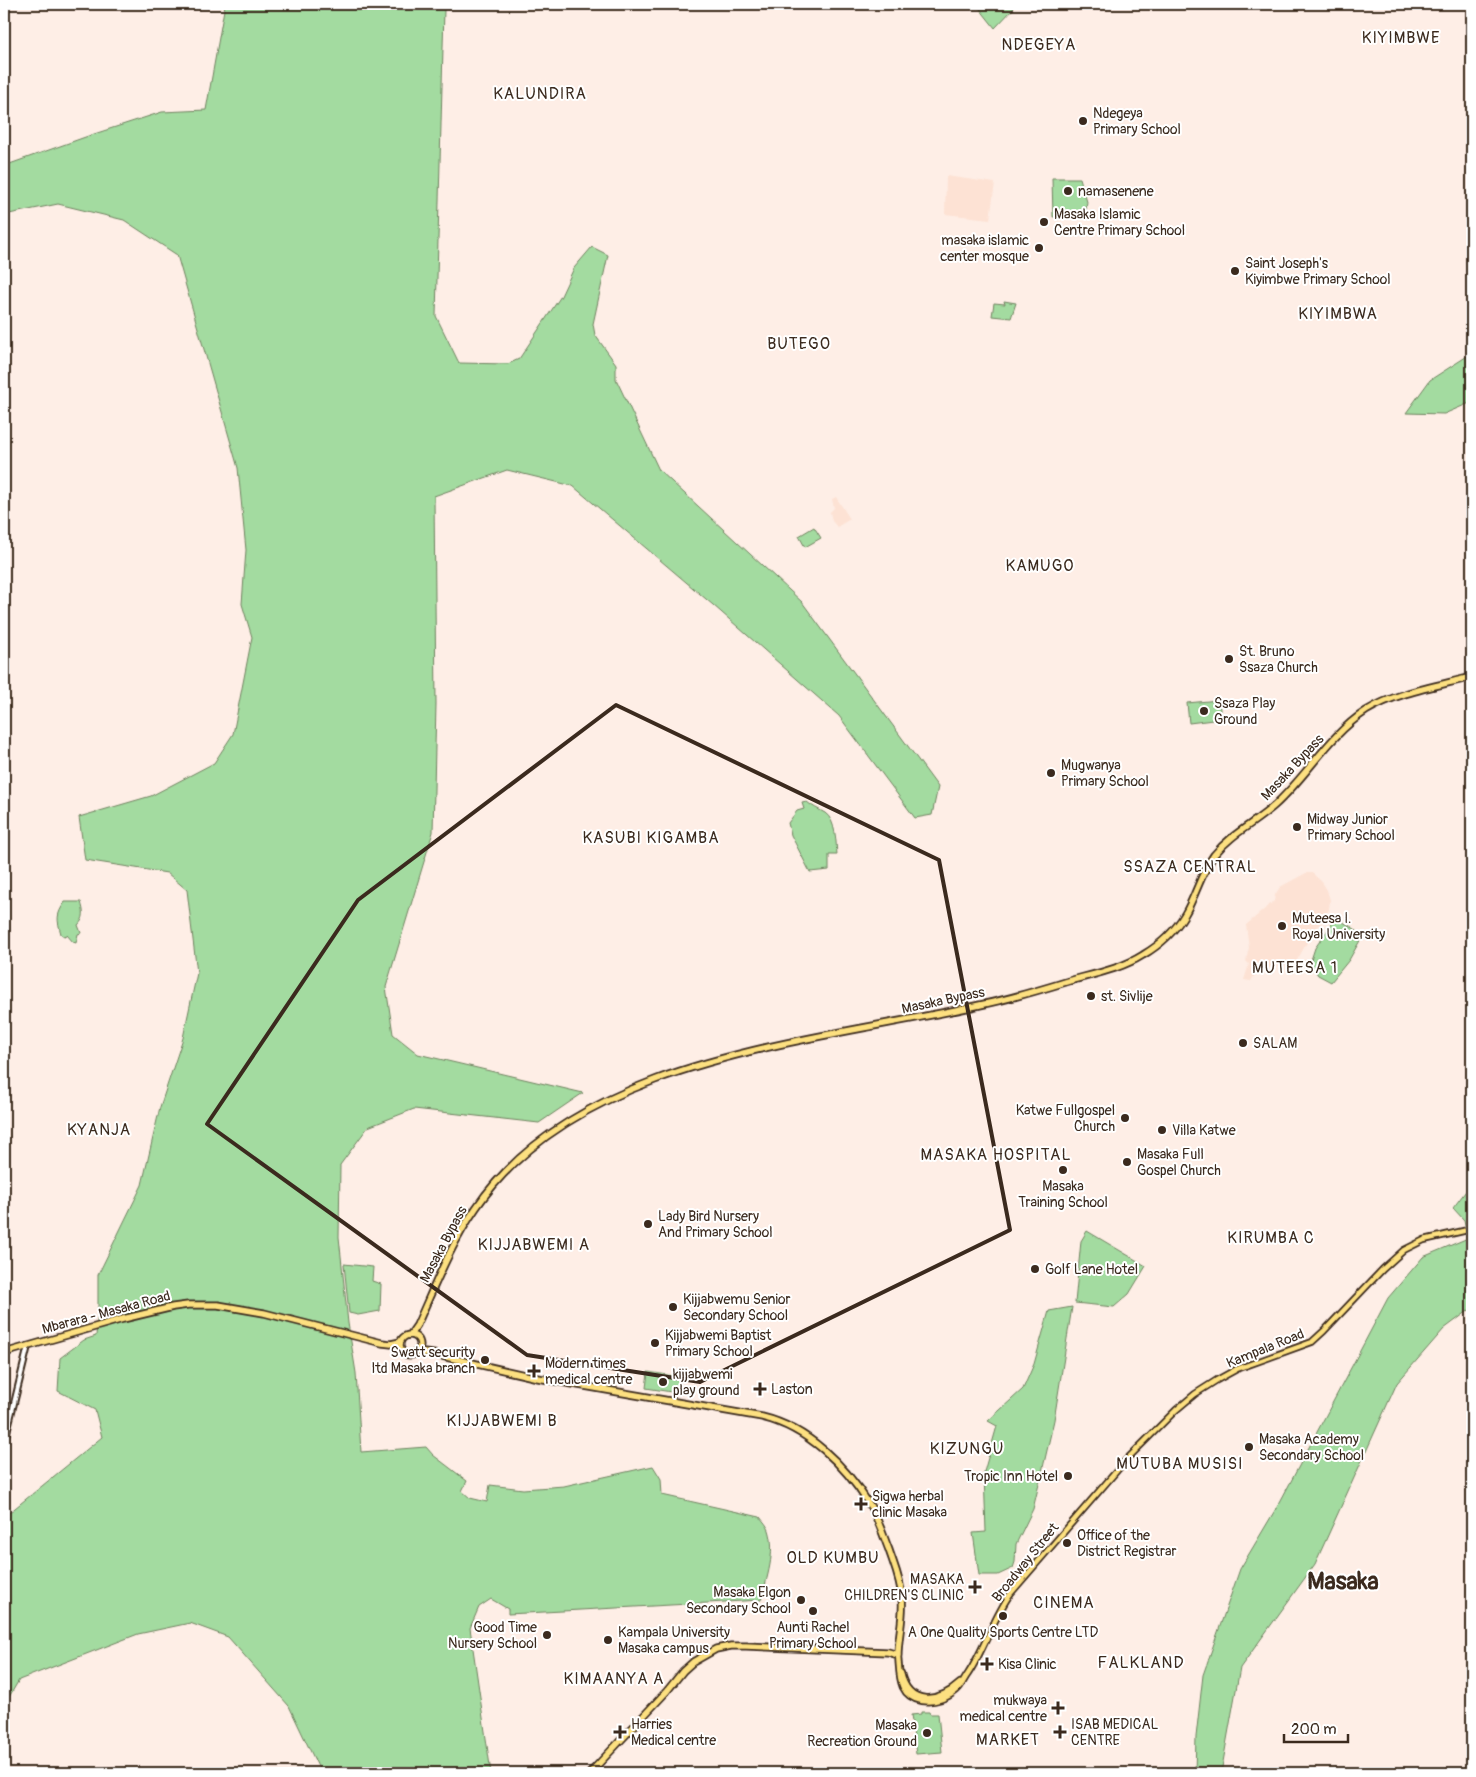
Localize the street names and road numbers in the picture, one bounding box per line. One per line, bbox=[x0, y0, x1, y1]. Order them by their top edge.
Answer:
street label: Masaka Bypass bbox=[1257, 730, 1328, 804]
street label: Masaka Bypass bbox=[900, 983, 987, 1018]
street label: Masaka Bypass bbox=[416, 1202, 471, 1285]
street label: Mbarara - Masaka Road bbox=[40, 1287, 172, 1338]
street label: Kampala Road bbox=[1224, 1325, 1307, 1372]
street label: Broadway Street bbox=[988, 1519, 1063, 1605]

